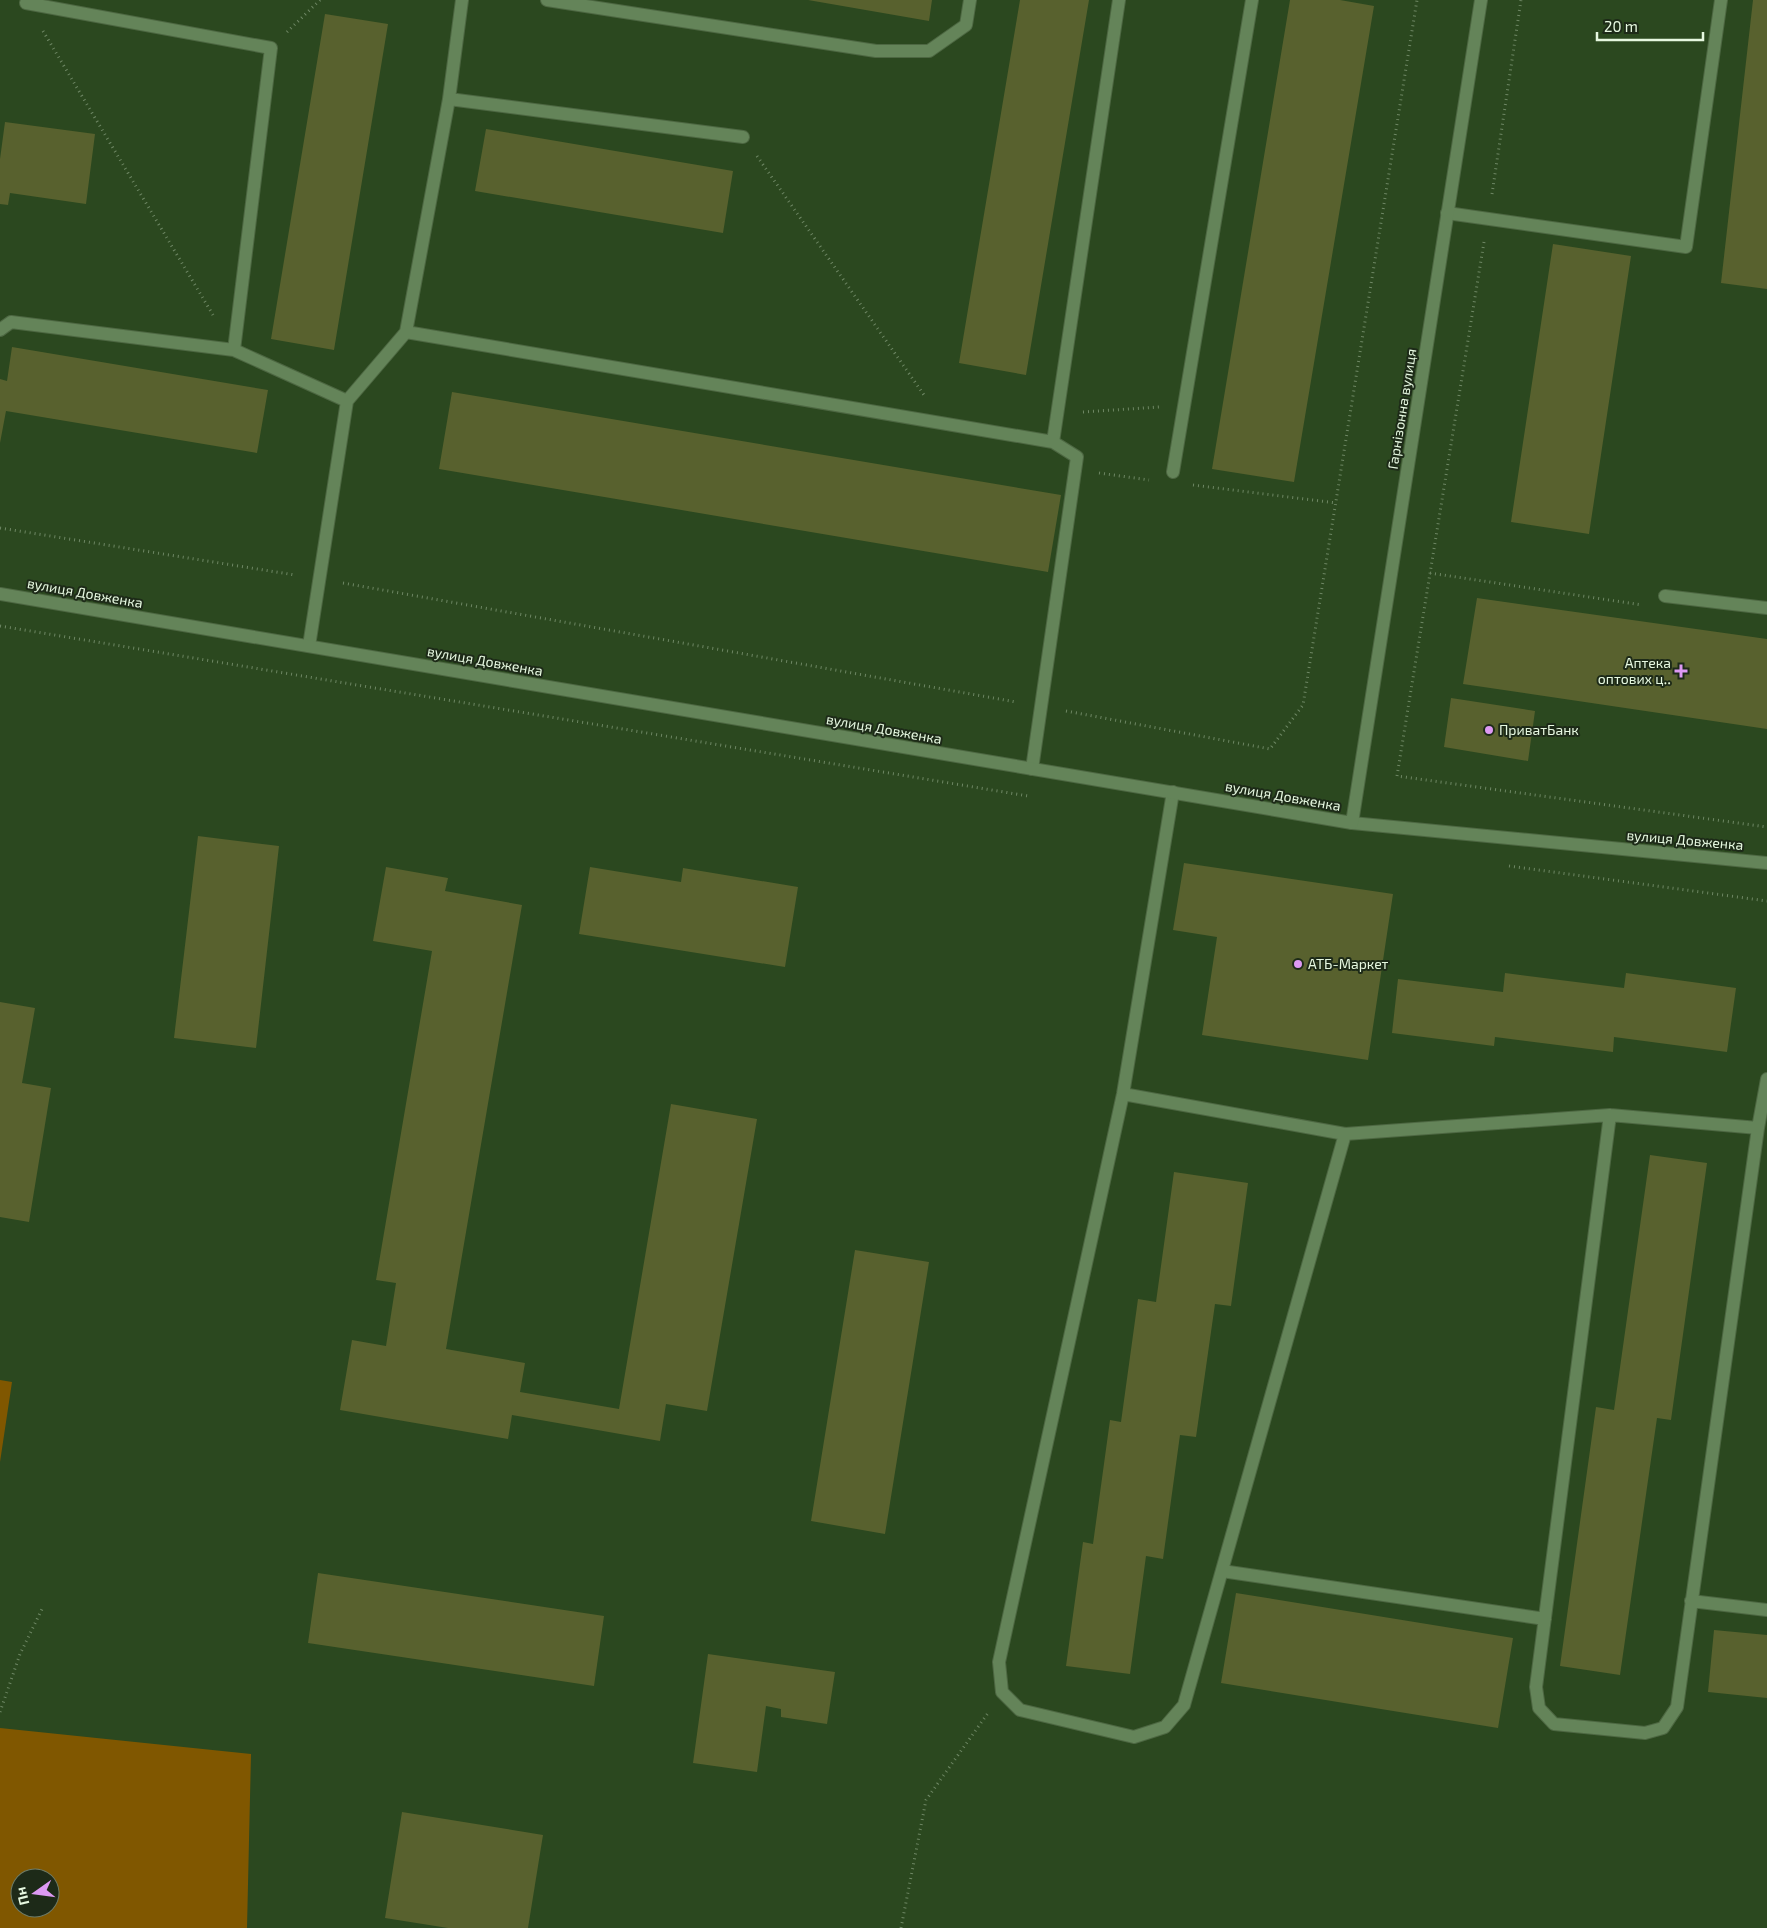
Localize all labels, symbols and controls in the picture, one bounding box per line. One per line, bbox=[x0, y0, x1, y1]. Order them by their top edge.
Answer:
scale bar bbox=[1597, 10, 1703, 42]
text: 20 m bbox=[1604, 17, 1638, 35]
street label: Гарнізонна вулиця bbox=[1384, 347, 1419, 470]
street label: вулиця Довженка bbox=[26, 574, 144, 611]
street label: вулиця Довженка bbox=[426, 642, 544, 679]
place label: Аптека оптових ц‥ bbox=[1598, 654, 1671, 687]
marker: Аптека оптових ц‥ bbox=[1675, 665, 1687, 677]
street label: вулиця Довженка bbox=[825, 710, 943, 747]
place label: ПриватБанк bbox=[1499, 721, 1579, 738]
marker: ПриватБанк bbox=[1483, 724, 1495, 736]
street label: вулиця Довженка bbox=[1224, 777, 1342, 814]
street label: вулиця Довженка bbox=[1626, 826, 1744, 853]
place label: АТБ-Маркет bbox=[1308, 955, 1389, 972]
marker: АТБ-Маркет bbox=[1292, 958, 1304, 970]
north arrow bbox=[10, 1868, 60, 1918]
text: Пн bbox=[11, 1885, 32, 1907]

